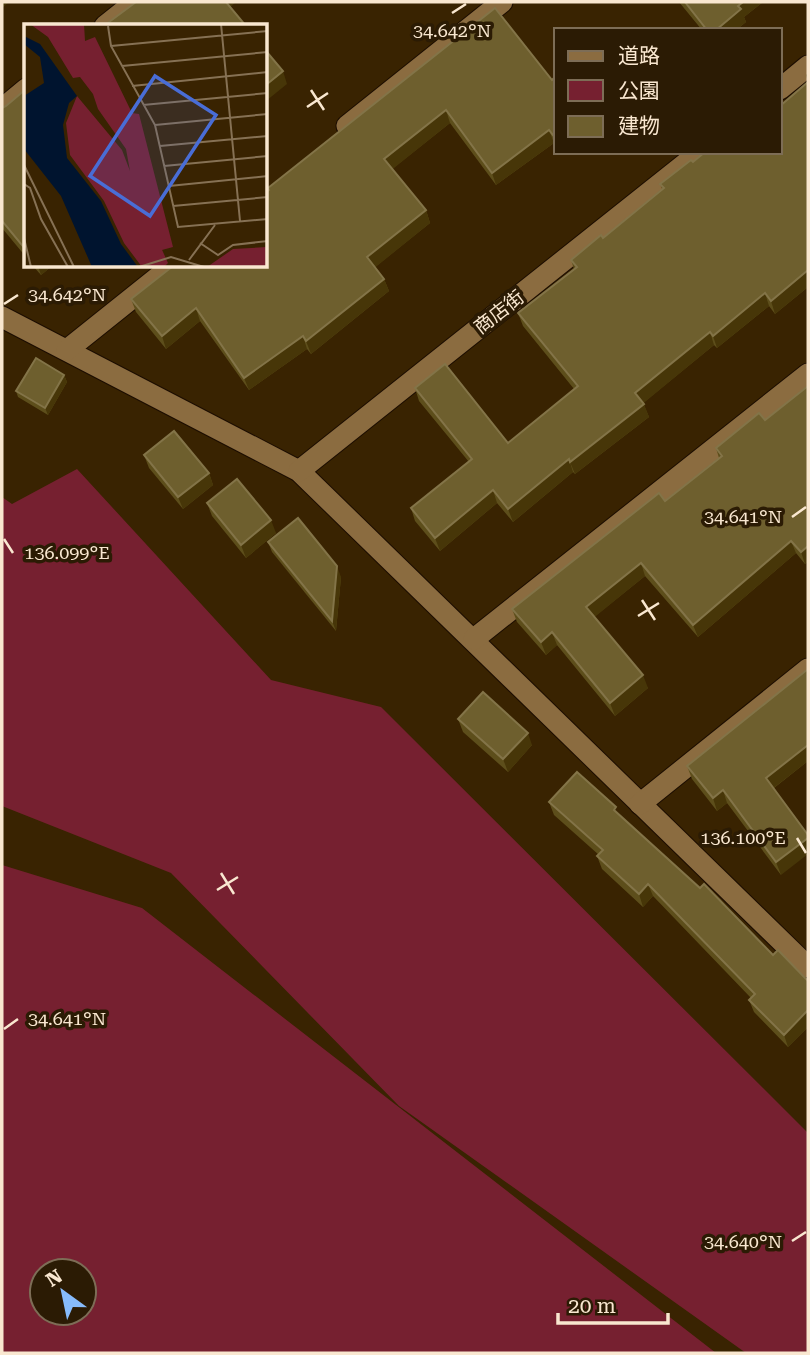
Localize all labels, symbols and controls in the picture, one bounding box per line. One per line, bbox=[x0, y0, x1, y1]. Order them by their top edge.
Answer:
text: 34.642°N bbox=[413, 20, 491, 41]
inset map bbox=[24, 24, 268, 268]
legend bbox=[554, 28, 782, 154]
text: 道路 bbox=[618, 44, 660, 68]
text: 公園 bbox=[618, 79, 660, 103]
text: 建物 bbox=[618, 114, 660, 138]
text: 34.642°N bbox=[28, 284, 106, 305]
street label: 商店街 bbox=[469, 285, 529, 339]
text: 34.641°N bbox=[704, 506, 782, 527]
text: 136.099°E bbox=[24, 542, 110, 563]
text: 136.100°E bbox=[700, 827, 786, 848]
text: 34.641°N bbox=[28, 1008, 106, 1029]
text: 34.640°N bbox=[704, 1231, 782, 1252]
north arrow bbox=[28, 1257, 98, 1327]
text: N bbox=[42, 1264, 67, 1292]
scale bar bbox=[558, 1282, 668, 1326]
text: 20 m bbox=[568, 1294, 616, 1318]

